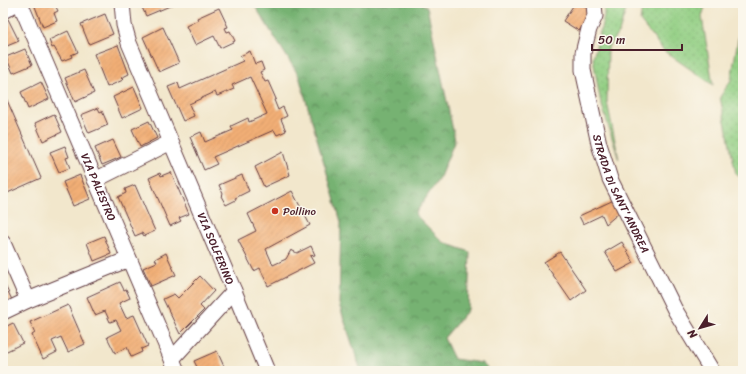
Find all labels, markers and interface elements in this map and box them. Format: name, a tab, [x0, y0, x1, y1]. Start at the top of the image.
scale bar	[592, 26, 682, 52]
text: 50 m	[598, 29, 625, 51]
street label: STRADA DI SANT'ANDREA	[588, 132, 655, 256]
street label: VIA PALESTRO	[76, 150, 121, 224]
place label: Pollino	[283, 202, 317, 221]
marker: Pollino	[270, 206, 280, 216]
street label: VIA SOLFERINO	[192, 209, 240, 288]
north arrow	[680, 308, 720, 348]
text: N	[682, 325, 703, 343]

